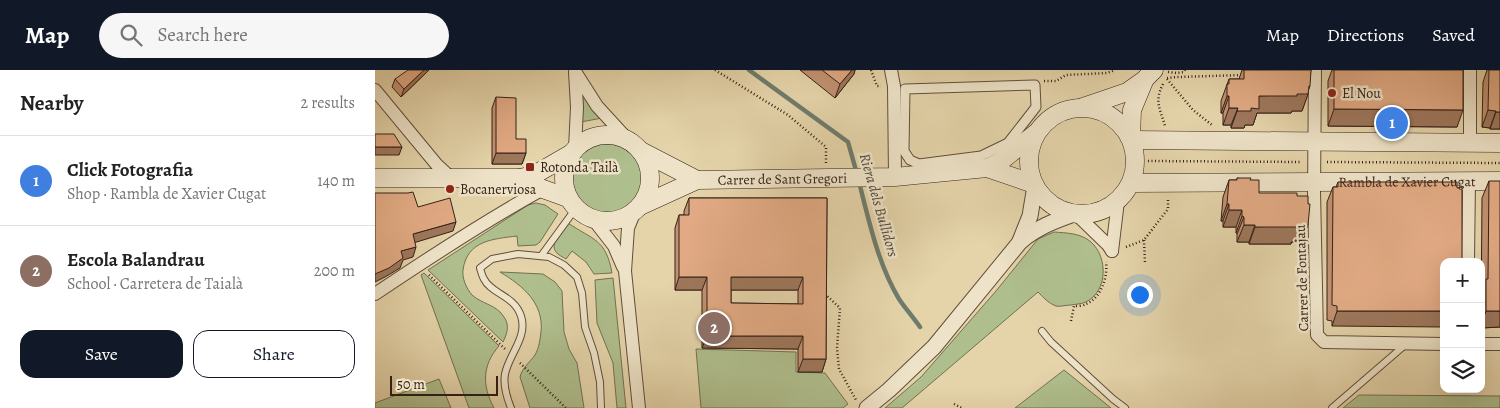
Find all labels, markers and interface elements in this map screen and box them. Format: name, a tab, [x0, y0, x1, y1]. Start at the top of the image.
search box	[99, 13, 449, 58]
text: Map	[25, 19, 69, 51]
icon: search	[117, 21, 145, 49]
text: Search here	[157, 22, 248, 48]
text: Map	[1266, 23, 1299, 47]
text: Directions	[1327, 23, 1404, 47]
text: Saved	[1432, 23, 1475, 47]
place label: El Nou	[1342, 84, 1381, 103]
marker: El Nou	[1326, 87, 1338, 99]
text: Nearby	[20, 89, 83, 117]
text: 2 results	[300, 92, 355, 114]
pin: 1	[1376, 104, 1408, 142]
water label: Riera dels Bullidors	[855, 151, 903, 259]
text: Click Fotografia	[67, 157, 193, 183]
place label: Rotonda Tailà	[540, 158, 619, 177]
marker: Rotonda Tailà	[524, 161, 536, 173]
street label: Carrer de Sant Gregori	[717, 168, 847, 189]
text: 1	[33, 170, 39, 192]
text: 140 m	[317, 170, 355, 192]
street label: Rambla de Xavier Cugat	[1338, 172, 1476, 191]
place label: Bocanerviosa	[460, 180, 537, 199]
text: Shop · Rambla de Xavier Cugat	[67, 183, 266, 205]
marker: Bocanerviosa	[444, 183, 456, 195]
street label: Carrer de Fontajau	[1291, 224, 1313, 332]
text: Escola Balandrau	[67, 247, 205, 273]
map controls	[1440, 258, 1485, 393]
button: +	[1440, 258, 1485, 303]
text: 2	[32, 260, 40, 282]
text: 200 m	[314, 260, 355, 282]
text: School · Carretera de Taialà	[67, 273, 243, 295]
your location	[1127, 282, 1153, 308]
button: −	[1440, 303, 1485, 348]
pin: 2	[698, 309, 730, 347]
button: Save	[20, 330, 183, 378]
button: Share	[193, 330, 355, 378]
button: layers	[1440, 348, 1485, 393]
scale bar	[390, 373, 497, 396]
text: 50 m	[397, 375, 425, 394]

